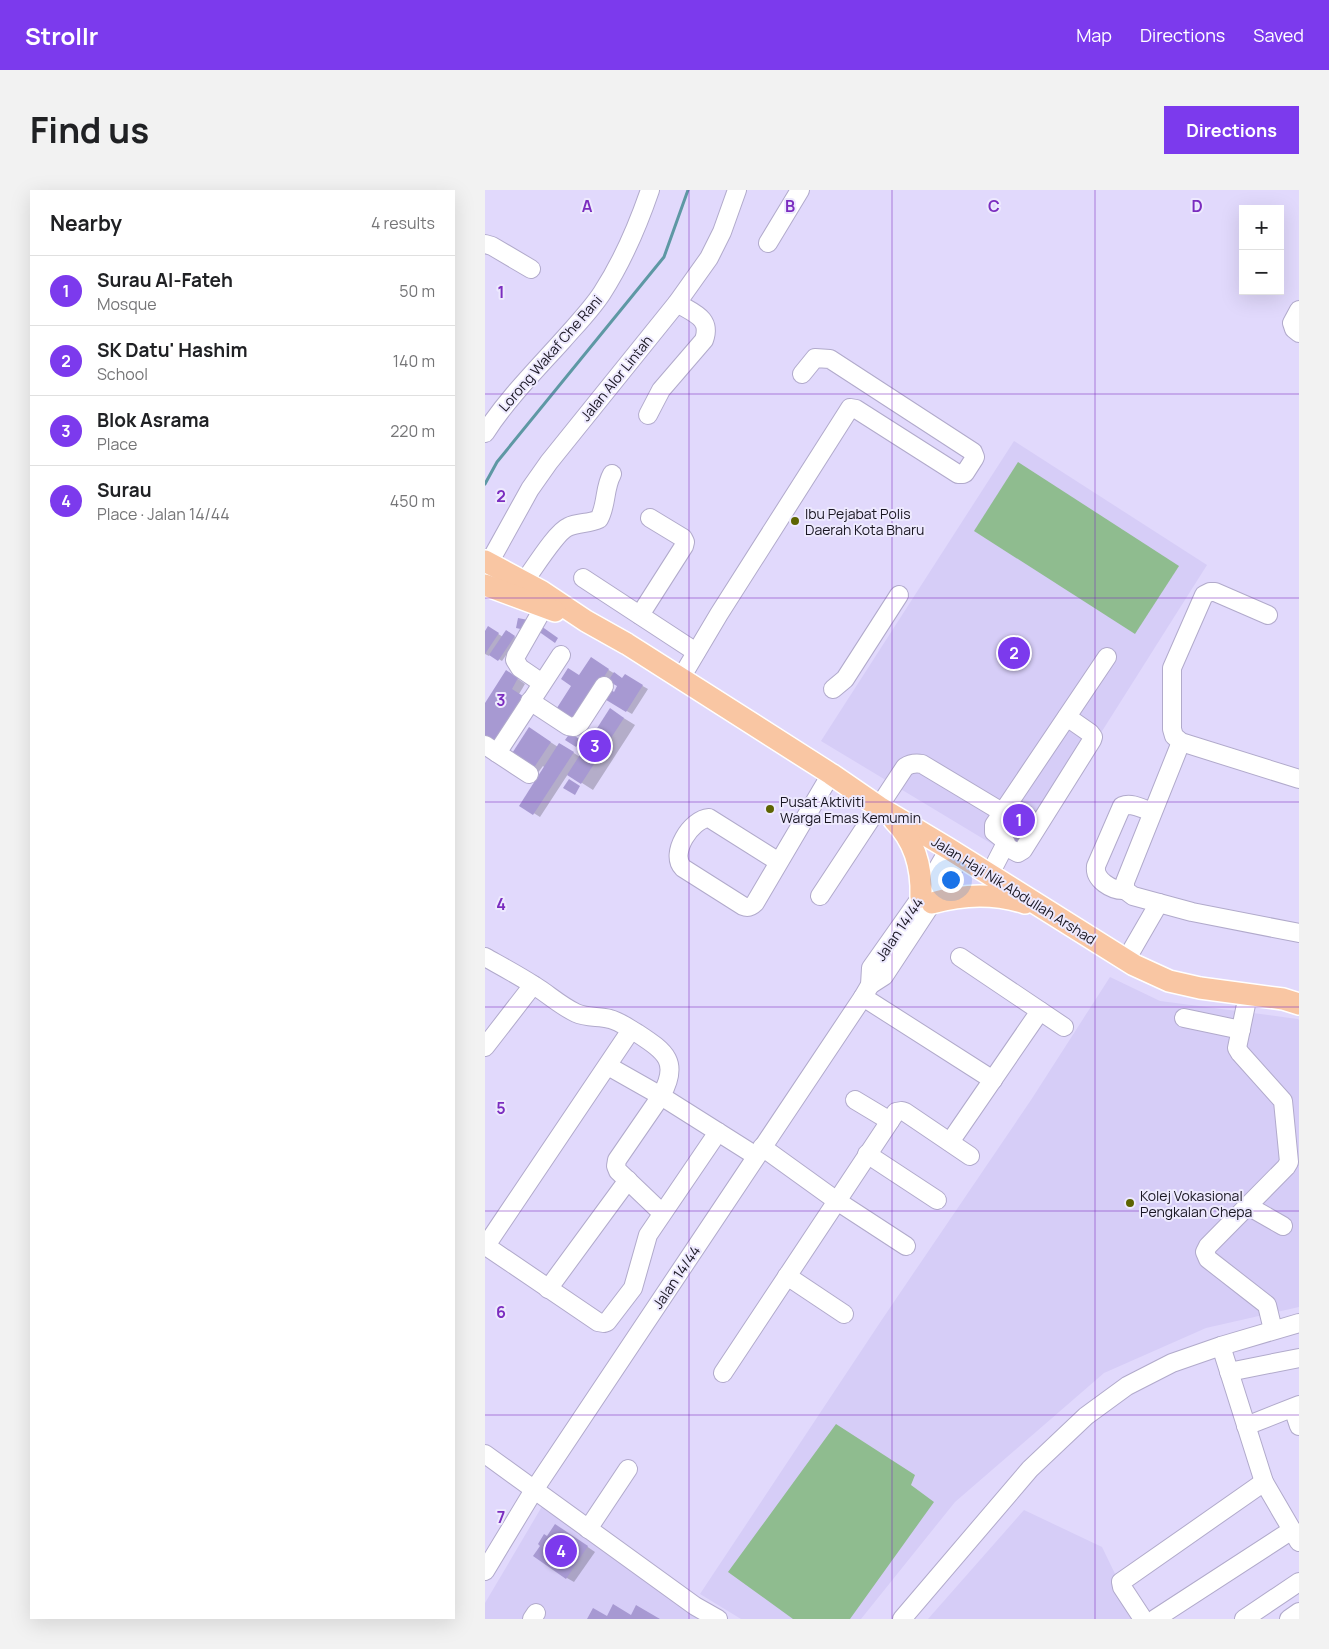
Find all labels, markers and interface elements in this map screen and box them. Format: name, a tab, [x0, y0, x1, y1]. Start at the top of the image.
text: Strollr	[25, 19, 98, 52]
text: Map	[1076, 23, 1112, 47]
text: Directions	[1140, 23, 1225, 47]
text: Saved	[1253, 23, 1304, 47]
text: Find us	[30, 106, 149, 154]
button: Directions	[1164, 106, 1299, 154]
text: A	[582, 195, 593, 217]
text: B	[785, 195, 795, 217]
text: C	[988, 195, 1000, 217]
text: D	[1191, 195, 1203, 217]
map controls	[1239, 205, 1284, 295]
button: +	[1239, 205, 1284, 250]
text: Nearby	[50, 209, 122, 237]
text: 4 results	[371, 212, 435, 234]
button: −	[1239, 250, 1284, 295]
text: Surau Al-Fateh	[97, 267, 233, 293]
text: 1	[62, 280, 70, 302]
text: 50 m	[399, 280, 435, 302]
text: 1	[497, 281, 505, 303]
street label: Lorong Wakaf Che Rani	[494, 291, 606, 415]
text: Mosque	[97, 293, 157, 315]
street label: Jalan Alor Lintah	[576, 331, 656, 425]
text: SK Datu' Hashim	[97, 337, 248, 363]
text: 2	[61, 350, 71, 372]
text: 140 m	[393, 350, 435, 372]
text: School	[97, 363, 148, 385]
text: Blok Asrama	[97, 407, 209, 433]
text: 3	[61, 420, 71, 442]
text: 220 m	[390, 420, 435, 442]
text: Place	[97, 433, 137, 455]
text: Surau	[97, 477, 152, 503]
text: 2	[496, 485, 506, 507]
text: 4	[61, 490, 71, 512]
text: 450 m	[390, 490, 435, 512]
text: Place · Jalan 14/44	[97, 503, 230, 525]
place label: Ibu Pejabat Polis Daerah Kota Bharu	[805, 504, 924, 539]
marker: Ibu Pejabat Polis Daerah Kota Bharu	[789, 515, 801, 527]
pin: 2	[998, 634, 1030, 672]
text: 3	[496, 689, 506, 711]
pin: 3	[579, 727, 611, 765]
place label: Pusat Aktiviti Warga Emas Kemumin	[780, 792, 921, 827]
pin: 1	[1003, 801, 1035, 839]
marker: Pusat Aktiviti Warga Emas Kemumin	[764, 803, 776, 815]
street label: Jalan Haji Nik Abdullah Arshad	[928, 831, 1100, 949]
your location	[938, 867, 964, 893]
text: 4	[496, 893, 506, 915]
street label: Jalan 14/44	[871, 894, 927, 964]
text: 5	[496, 1097, 506, 1119]
place label: Kolej Vokasional Pengkalan Chepa	[1140, 1186, 1252, 1221]
marker: Kolej Vokasional Pengkalan Chepa	[1124, 1197, 1136, 1209]
street label: Jalan 14/44	[648, 1242, 704, 1312]
text: 6	[496, 1301, 506, 1323]
text: 7	[497, 1506, 505, 1528]
pin: 4	[545, 1532, 577, 1570]

